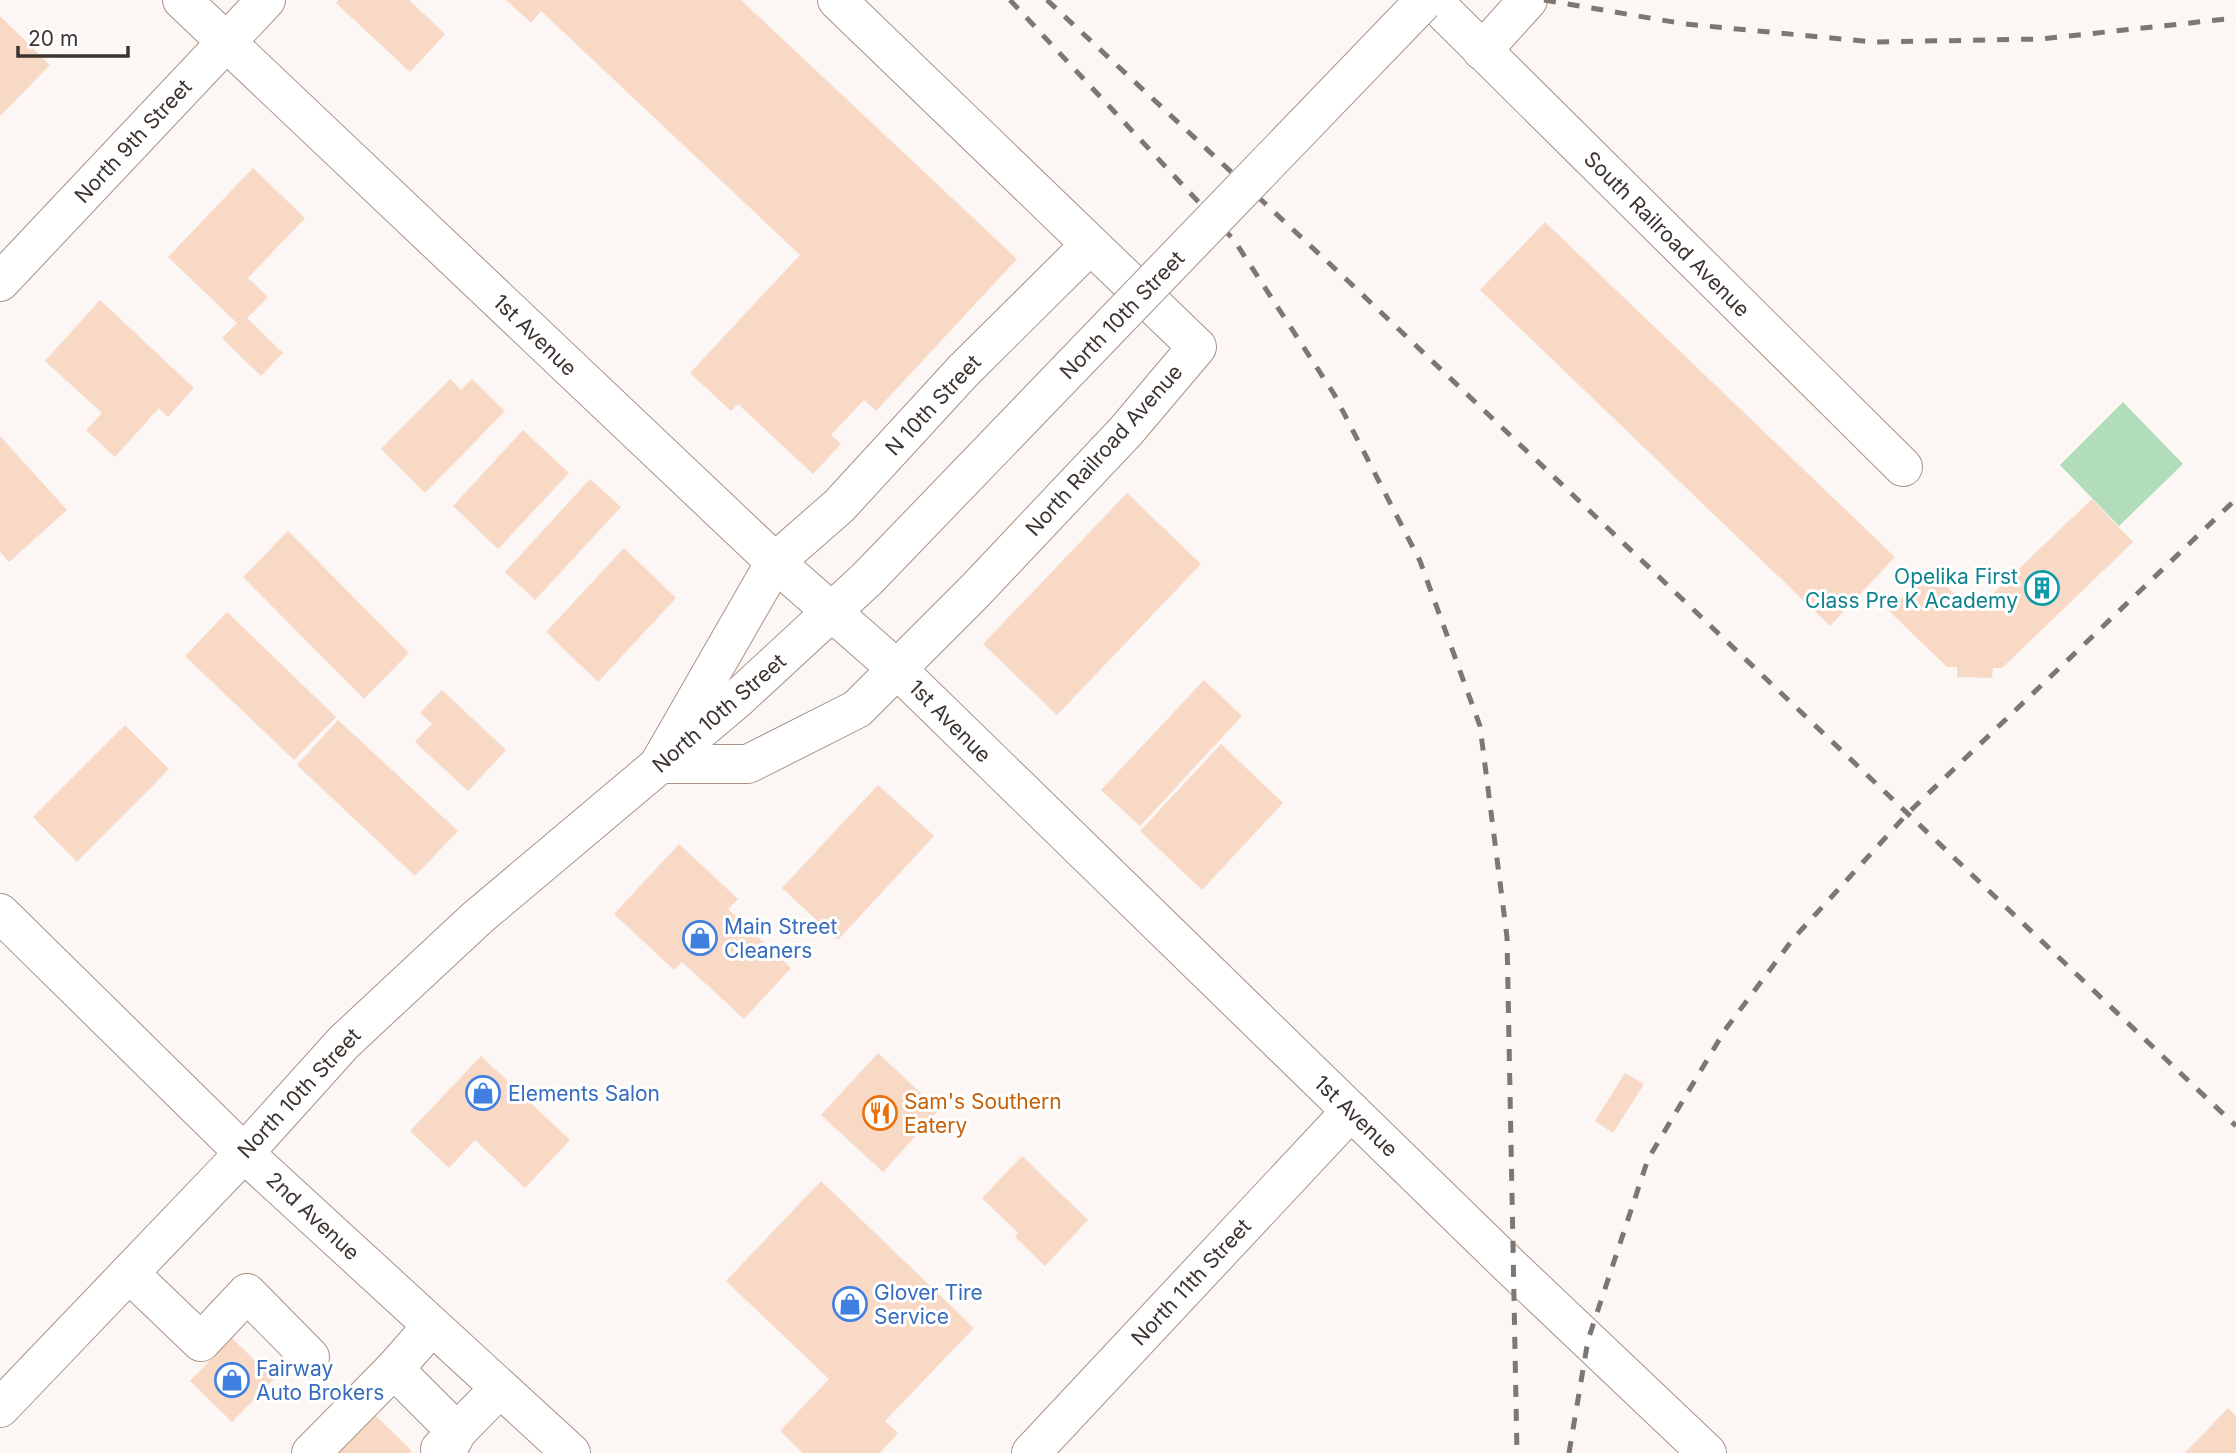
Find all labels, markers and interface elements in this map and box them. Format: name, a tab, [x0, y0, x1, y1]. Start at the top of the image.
scale bar	[18, 14, 128, 58]
text: 20 m	[28, 26, 78, 51]
street label: North 9th Street	[69, 74, 197, 208]
street label: South Railroad Avenue	[1579, 146, 1755, 322]
street label: North 10th Street	[1055, 246, 1190, 384]
street label: 1st Avenue	[488, 289, 582, 381]
street label: N 10th Street	[880, 349, 986, 460]
street label: North Railroad Avenue	[1020, 359, 1188, 541]
place label: Opelika First Class Pre K Academy	[1805, 564, 2018, 613]
building icon: Opelika First Class Pre K Academy	[2023, 569, 2061, 607]
street label: North 10th Street	[647, 648, 791, 778]
street label: 1st Avenue	[904, 675, 996, 767]
place label: Main Street Cleaners	[724, 914, 838, 963]
shop icon: Main Street Cleaners	[681, 919, 719, 957]
street label: North 10th Street	[232, 1023, 366, 1163]
street label: 1st Avenue	[1309, 1070, 1403, 1162]
shop icon: Elements Salon	[464, 1074, 502, 1112]
place label: Elements Salon	[508, 1081, 660, 1106]
place label: Sam's Southern Eatery	[904, 1089, 1062, 1138]
restaurant icon: Sam's Southern Eatery	[861, 1094, 899, 1132]
street label: 2nd Avenue	[261, 1167, 365, 1265]
street label: North 11th Street	[1126, 1214, 1256, 1350]
place label: Glover Tire Service	[874, 1280, 983, 1329]
shop icon: Glover Tire Service	[831, 1285, 869, 1323]
place label: Fairway Auto Brokers	[256, 1356, 384, 1405]
shop icon: Fairway Auto Brokers	[213, 1361, 251, 1399]

